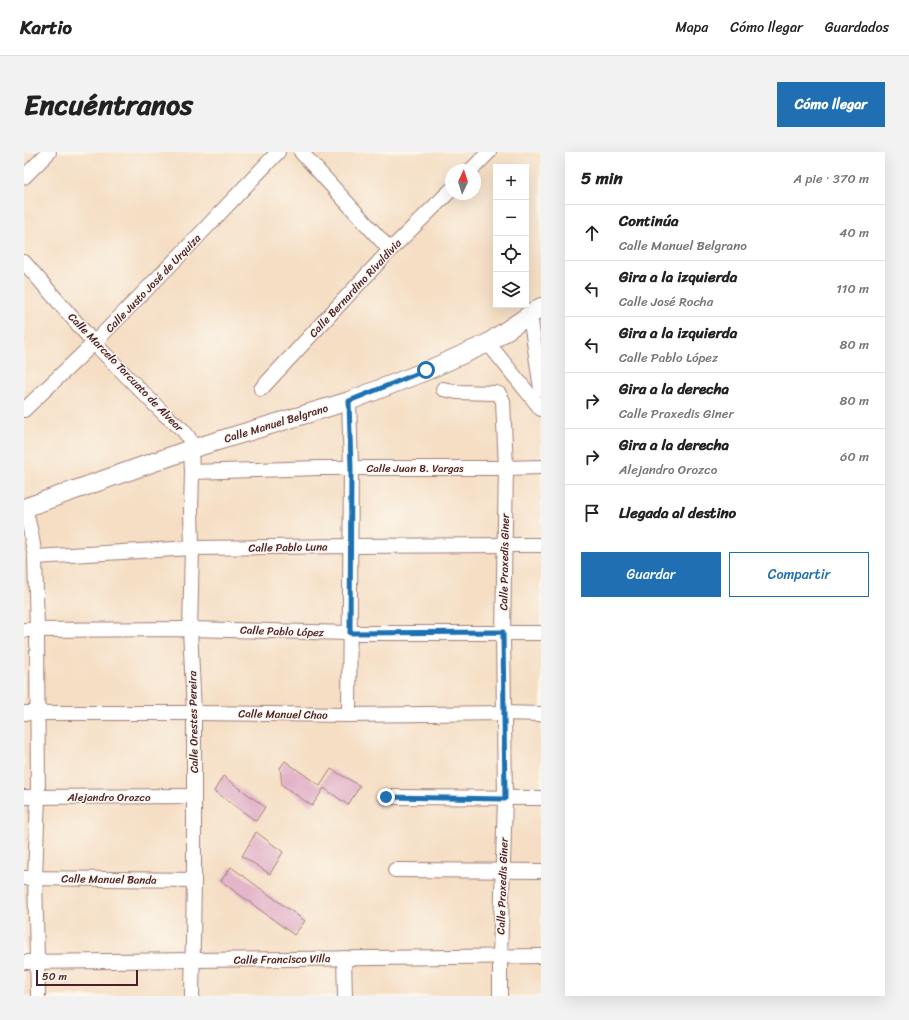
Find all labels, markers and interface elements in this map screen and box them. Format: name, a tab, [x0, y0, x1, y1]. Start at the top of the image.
text: Kartio	[20, 11, 72, 44]
text: Mapa	[675, 15, 708, 40]
text: Cómo llegar	[730, 15, 803, 40]
text: Guardados	[825, 15, 889, 40]
text: Encuéntranos	[24, 80, 193, 129]
button: Cómo llegar	[777, 82, 885, 127]
text: 5 min	[581, 163, 623, 193]
north arrow	[445, 164, 481, 200]
map controls	[493, 164, 529, 308]
button: +	[493, 164, 529, 200]
text: A pie · 370 m	[794, 167, 869, 190]
button: −	[493, 200, 529, 236]
text: Continúa	[619, 208, 678, 234]
text: 40 m	[839, 221, 869, 244]
icon: ahead	[581, 222, 603, 244]
street label: Calle Justo José de Urquiza	[101, 229, 206, 337]
street label: Calle Bernardino Rivaldivia	[304, 234, 407, 342]
text: Calle Manuel Belgrano	[619, 234, 747, 257]
button: locate	[493, 236, 529, 272]
text: Gira a la izquierda	[619, 264, 737, 290]
button: layers	[493, 272, 529, 308]
text: 110 m	[836, 277, 869, 300]
icon: left	[581, 278, 603, 300]
text: Calle José Rocha	[619, 290, 713, 313]
street label: Calle Marcelo Torcuato de Alvear	[63, 308, 188, 437]
text: Gira a la izquierda	[619, 320, 737, 346]
text: 80 m	[840, 333, 869, 356]
icon: left	[581, 334, 603, 356]
text: Calle Pablo López	[619, 346, 718, 369]
route start	[417, 361, 435, 379]
text: Gira a la derecha	[619, 376, 729, 402]
text: 80 m	[840, 389, 869, 412]
icon: right	[581, 390, 603, 412]
street label: Calle Manuel Belgrano	[222, 398, 331, 448]
text: Calle Praxedis Giner	[619, 402, 734, 425]
text: Gira a la derecha	[619, 432, 729, 458]
text: 60 m	[840, 445, 869, 468]
icon: right	[581, 446, 603, 468]
text: Alejandro Orozco	[619, 458, 717, 481]
street label: Calle Juan B. Vargas	[366, 459, 464, 478]
text: Llegada al destino	[619, 500, 736, 526]
icon: arrive	[581, 502, 603, 524]
street label: Calle Praxedis Giner	[494, 512, 515, 611]
street label: Calle Pablo Luna	[248, 537, 328, 558]
button: Guardar	[581, 552, 721, 597]
button: Compartir	[729, 552, 869, 597]
street label: Calle Pablo López	[240, 621, 325, 642]
street label: Calle Orestes Pereira	[183, 670, 204, 773]
street label: Calle Manuel Chao	[238, 704, 328, 725]
street label: Alejandro Orozco	[66, 788, 151, 807]
route end	[377, 788, 395, 806]
street label: Calle Praxedis Giner	[491, 836, 514, 935]
street label: Calle Manuel Banda	[61, 869, 157, 890]
street label: Calle Francisco Villa	[233, 949, 331, 970]
text: 50 m	[42, 967, 67, 986]
scale bar	[36, 968, 138, 987]

